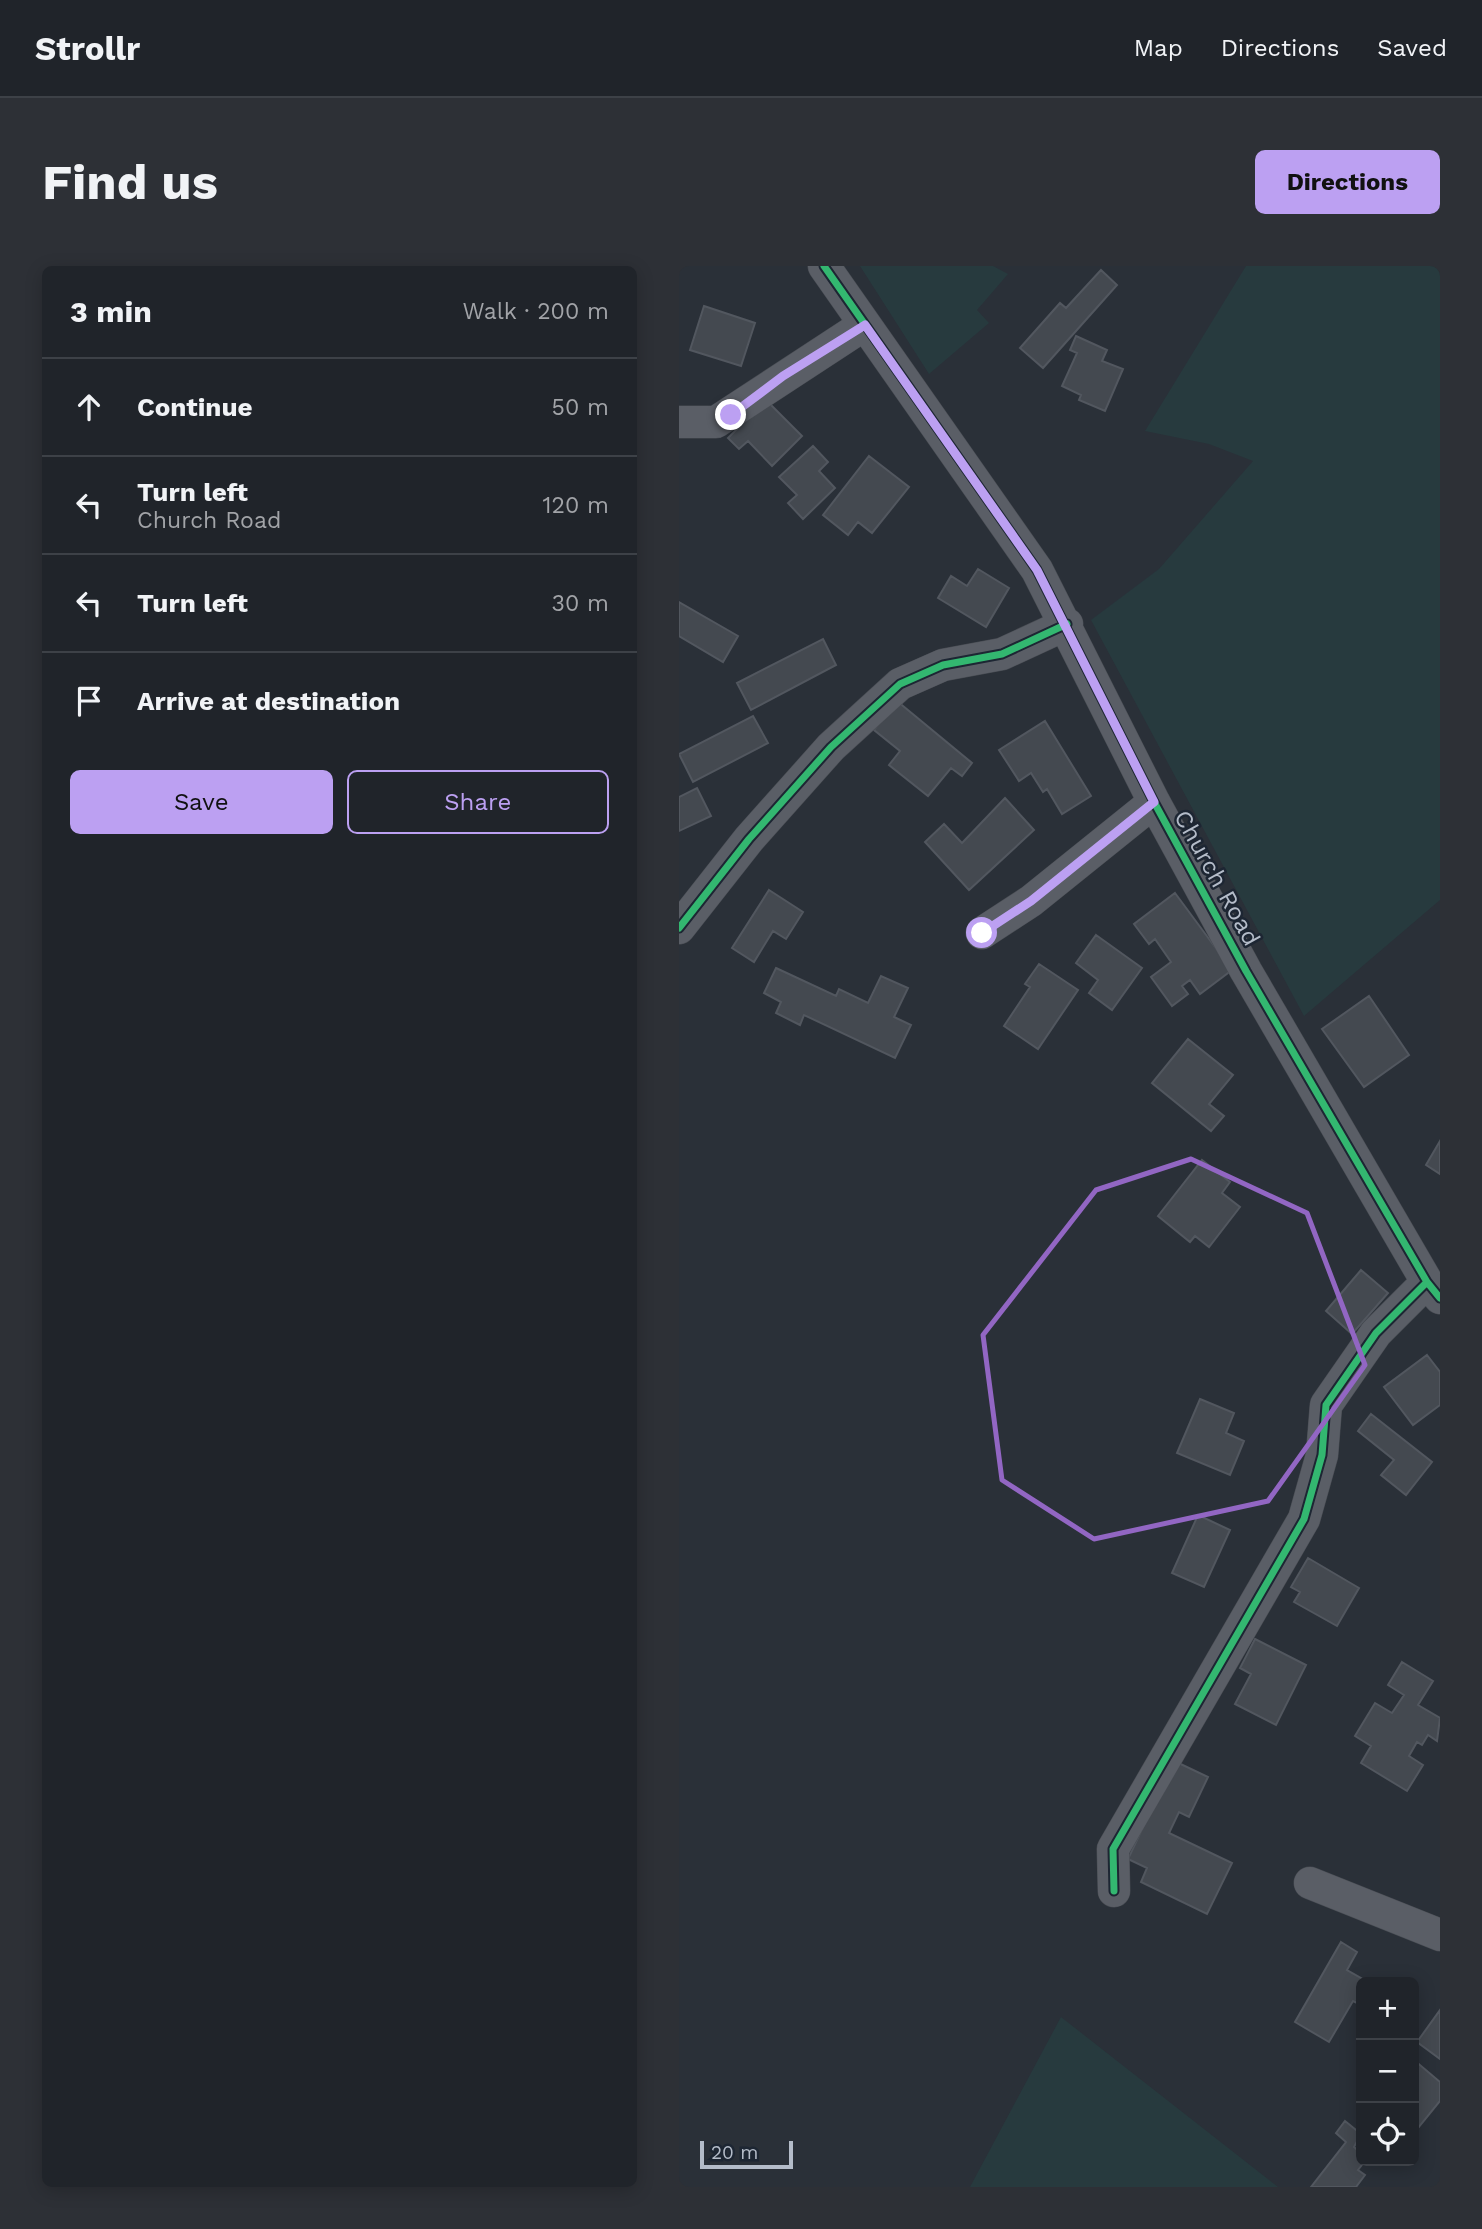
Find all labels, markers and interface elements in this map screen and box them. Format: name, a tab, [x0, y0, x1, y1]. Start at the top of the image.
text: Strollr	[35, 29, 140, 68]
text: Map	[1134, 34, 1183, 62]
text: Directions	[1221, 34, 1339, 62]
text: Saved	[1377, 34, 1447, 62]
button: Directions	[1255, 150, 1440, 214]
text: Find us	[42, 153, 218, 211]
text: 3 min	[70, 294, 152, 329]
text: Walk · 200 m	[463, 298, 609, 325]
icon: ahead	[70, 388, 108, 426]
text: Continue	[137, 392, 253, 422]
text: 50 m	[552, 394, 609, 421]
route end	[715, 399, 746, 430]
text: Turn left	[137, 477, 248, 507]
icon: left	[70, 486, 108, 524]
text: 120 m	[543, 492, 609, 519]
text: Church Road	[137, 507, 281, 534]
icon: left	[70, 584, 108, 622]
text: Turn left	[137, 588, 248, 618]
text: 30 m	[552, 590, 609, 617]
icon: arrive	[70, 682, 108, 720]
text: Arrive at destination	[137, 686, 400, 716]
button: Save	[70, 770, 333, 834]
button: Share	[347, 770, 609, 834]
street label: Church Road	[1168, 805, 1266, 951]
route start	[966, 917, 997, 948]
map controls	[1356, 1977, 1419, 2166]
button: +	[1356, 1977, 1419, 2040]
button: −	[1356, 2040, 1419, 2103]
button: locate	[1356, 2103, 1419, 2166]
scale bar	[700, 2138, 793, 2170]
text: 20 m	[711, 2141, 758, 2164]

